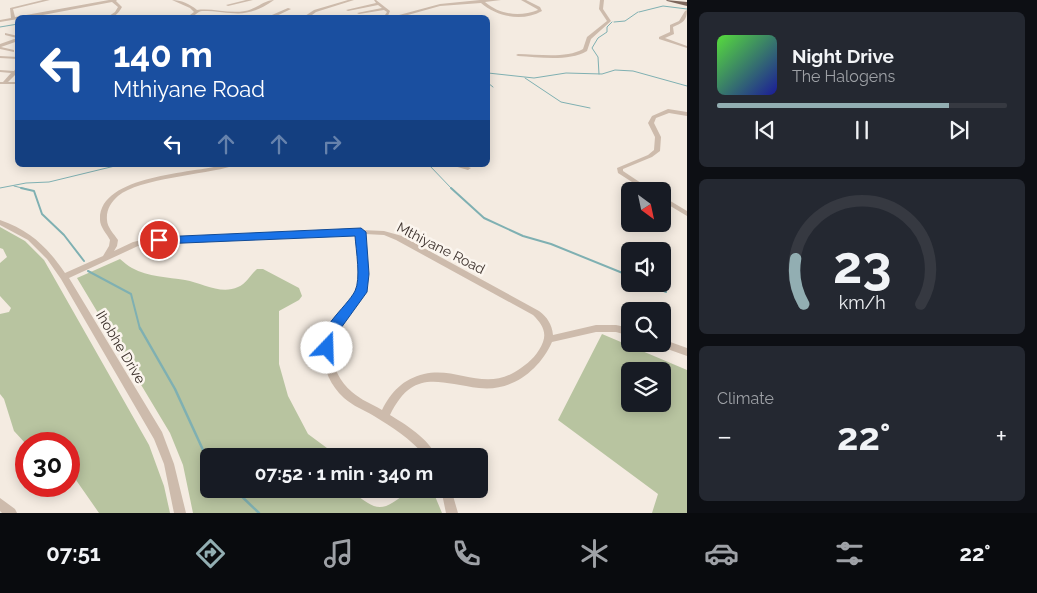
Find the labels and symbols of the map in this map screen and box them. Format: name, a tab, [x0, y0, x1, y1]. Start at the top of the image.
north arrow	[621, 182, 671, 232]
pin	[138, 219, 180, 261]
street label: Mthiyane Road	[394, 219, 488, 277]
street label: Ihobhe Drive	[93, 308, 149, 386]
position arrow	[300, 321, 352, 373]
speed limit sign: 30	[15, 432, 80, 497]

